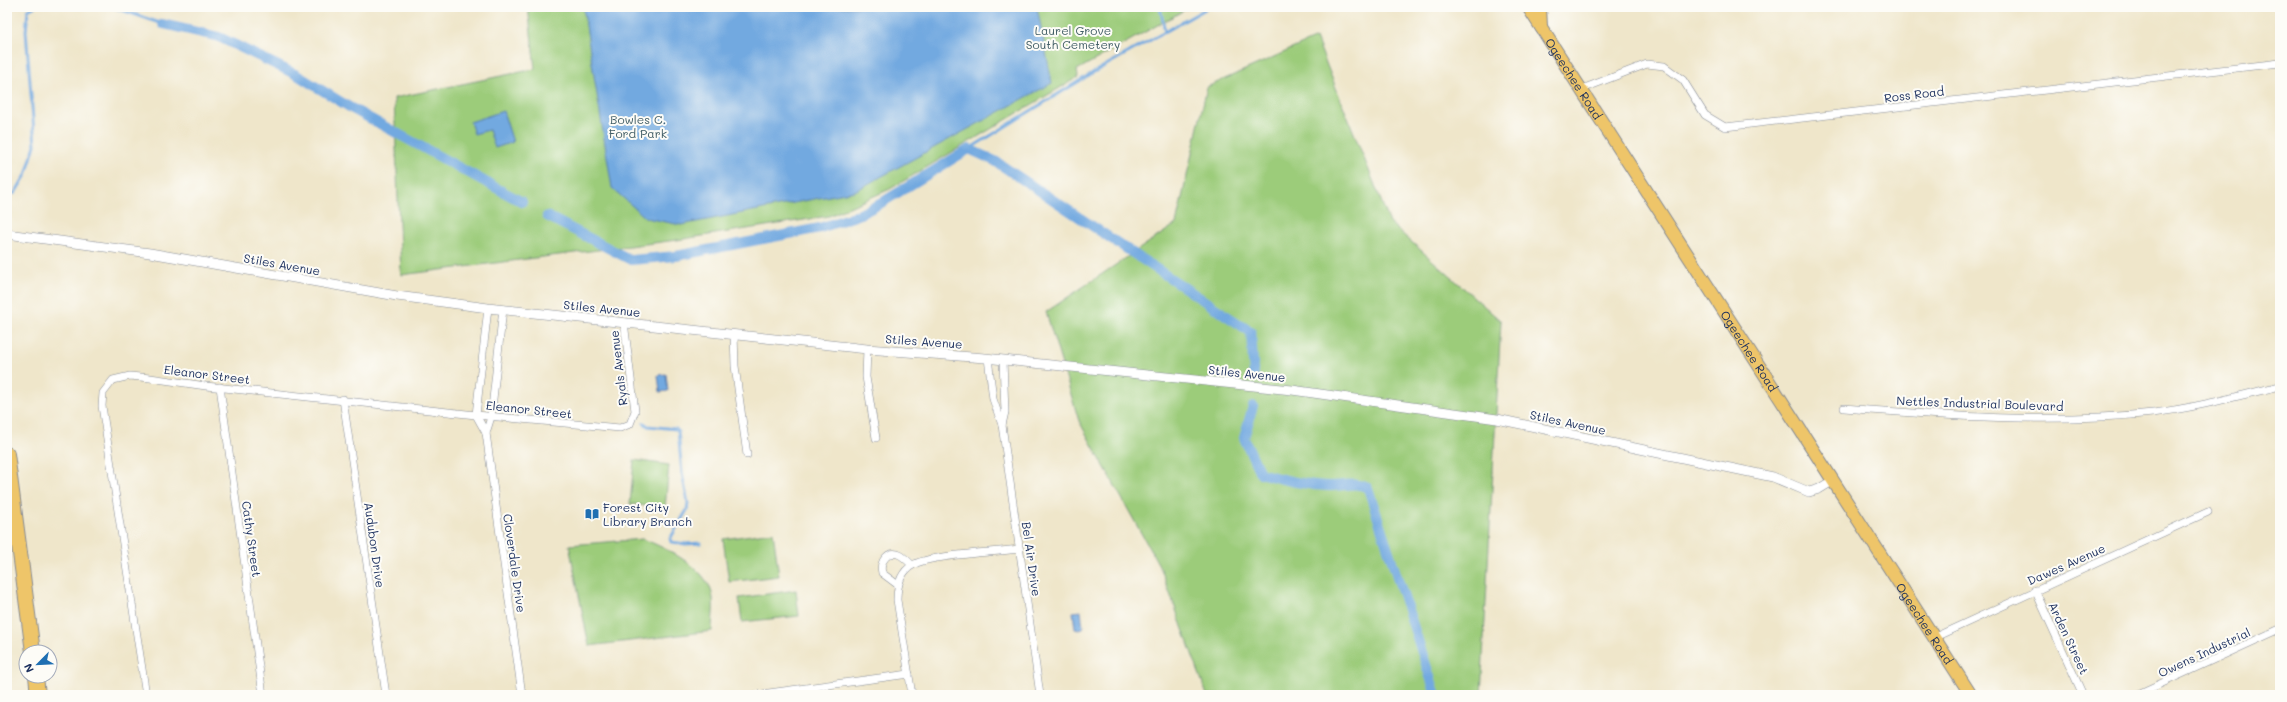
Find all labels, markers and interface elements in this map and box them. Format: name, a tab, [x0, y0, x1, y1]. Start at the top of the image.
park label: Laurel Grove South Cemetery	[1026, 22, 1120, 52]
street label: Ogeechee Road	[1542, 35, 1606, 123]
street label: Ross Road	[1883, 82, 1945, 106]
park label: Bowles C. Ford Park	[609, 111, 667, 141]
street label: Stiles Avenue	[243, 249, 321, 279]
street label: Stiles Avenue	[563, 296, 641, 320]
street label: Ogeechee Road	[1717, 307, 1782, 395]
street label: Ryals Avenue	[605, 329, 631, 407]
street label: Stiles Avenue	[885, 330, 963, 352]
street label: Eleanor Street	[163, 361, 251, 387]
street label: Stiles Avenue	[1208, 361, 1286, 385]
street label: Nettles Industrial Boulevard	[1896, 392, 2064, 414]
street label: Eleanor Street	[485, 397, 573, 421]
street label: Stiles Avenue	[1529, 406, 1607, 438]
place label: Forest City Library Branch	[603, 499, 692, 529]
street label: Cathy Street	[239, 500, 265, 578]
street label: Audubon Drive	[361, 501, 389, 589]
library icon: Forest City Library Branch	[584, 506, 600, 522]
street label: Cloverdale Drive	[500, 513, 530, 613]
street label: Bel Air Drive	[1019, 521, 1045, 597]
street label: Dawes Avenue	[2025, 540, 2107, 588]
street label: Ogeechee Road	[1893, 580, 1957, 667]
street label: Arden Street	[2045, 599, 2093, 677]
street label: Owens Industrial	[2155, 624, 2253, 680]
north arrow	[18, 644, 58, 684]
text: N	[20, 661, 37, 675]

